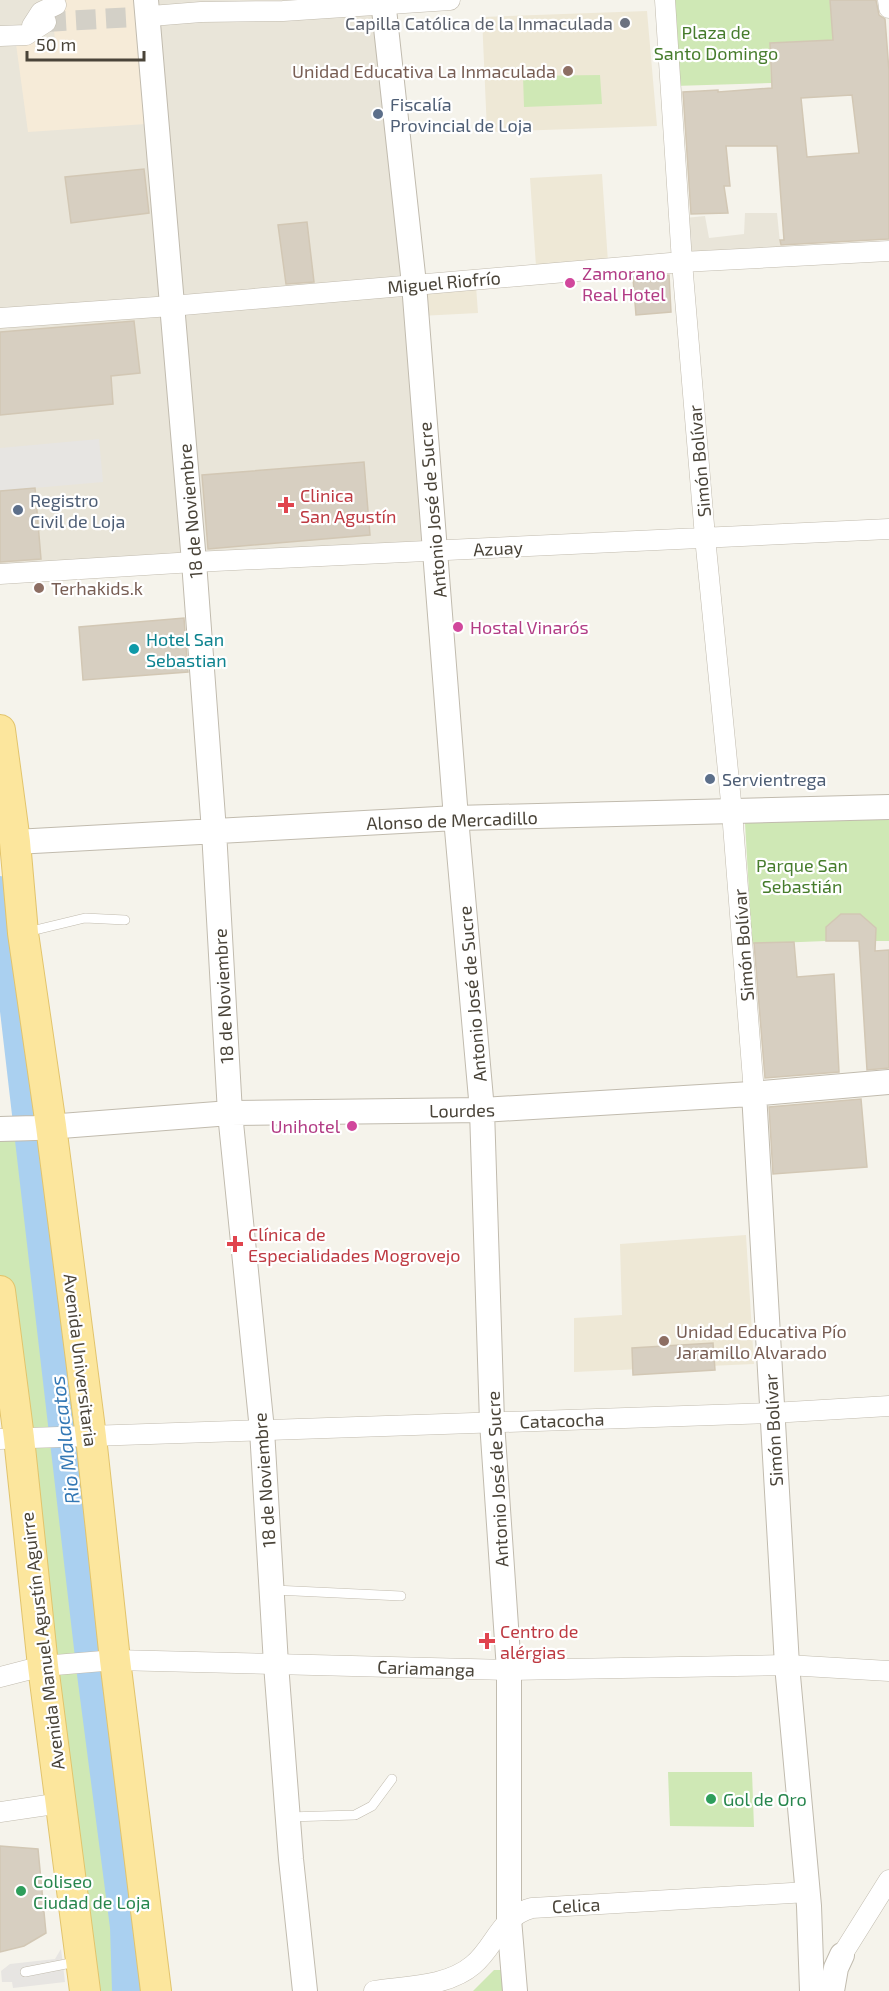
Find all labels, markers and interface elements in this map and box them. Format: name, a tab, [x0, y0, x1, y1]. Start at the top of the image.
place label: Capilla Católica de la Inmaculada	[345, 12, 613, 34]
marker: Capilla Católica de la Inmaculada	[618, 16, 632, 30]
park label: Plaza de Santo Domingo	[654, 21, 778, 64]
scale bar	[27, 24, 144, 62]
text: 50 m	[36, 33, 76, 55]
place label: Unidad Educativa La Inmaculada	[292, 60, 556, 82]
marker: Unidad Educativa La Inmaculada	[561, 64, 575, 78]
place label: Fiscalía Provincial de Loja	[390, 93, 532, 136]
marker: Fiscalía Provincial de Loja	[371, 107, 385, 121]
place label: Zamorano Real Hotel	[582, 262, 666, 305]
street label: Miguel Riofrío	[386, 266, 502, 298]
marker: Zamorano Real Hotel	[563, 276, 577, 290]
street label: Simón Bolívar	[683, 404, 715, 518]
street label: Antonio José de Sucre	[413, 421, 451, 599]
street label: 18 de Noviembre	[173, 443, 207, 579]
place label: Clinica San Agustín	[300, 484, 396, 527]
place label: Registro Civil de Loja	[30, 489, 125, 532]
marker: Clinica San Agustín	[277, 496, 295, 514]
marker: Registro Civil de Loja	[11, 503, 25, 517]
street label: Azuay	[472, 536, 524, 560]
place label: Terhakids.k	[51, 577, 143, 599]
marker: Terhakids.k	[32, 581, 46, 595]
place label: Hostal Vinarós	[470, 616, 589, 638]
marker: Hostal Vinarós	[451, 620, 465, 634]
place label: Hotel San Sebastian	[146, 628, 227, 671]
marker: Hotel San Sebastian	[127, 642, 141, 656]
place label: Servientrega	[722, 768, 826, 790]
marker: Servientrega	[703, 772, 717, 786]
street label: Alonso de Mercadillo	[366, 806, 538, 834]
park label: Parque San Sebastián	[756, 854, 848, 897]
street label: Simón Bolívar	[728, 888, 758, 1002]
street label: Antonio José de Sucre	[453, 905, 491, 1083]
street label: 18 de Noviembre	[208, 928, 238, 1064]
street label: Lourdes	[429, 1098, 495, 1122]
place label: Unihotel	[271, 1115, 341, 1137]
marker: Unihotel	[345, 1119, 359, 1133]
place label: Clínica de Especialidades Mogrovejo	[248, 1223, 461, 1266]
marker: Clínica de Especialidades Mogrovejo	[226, 1235, 244, 1253]
street label: Avenida Universitaria	[59, 1272, 103, 1448]
place label: Unidad Educativa Pío Jaramillo Alvarado	[676, 1320, 847, 1363]
marker: Unidad Educativa Pío Jaramillo Alvarado	[657, 1334, 671, 1348]
street label: Simón Bolívar	[759, 1373, 787, 1487]
water label: Rio Malacatos	[44, 1374, 84, 1506]
street label: Antonio José de Sucre	[481, 1390, 513, 1568]
street label: Catacocha	[519, 1408, 605, 1432]
street label: 18 de Noviembre	[248, 1412, 280, 1548]
street label: Avenida Manuel Agustín Aguirre	[15, 1511, 69, 1771]
place label: Centro de alérgias	[500, 1620, 578, 1663]
marker: Centro de alérgias	[478, 1632, 496, 1650]
street label: Cariamanga	[377, 1655, 475, 1681]
place label: Gol de Oro	[723, 1788, 807, 1810]
marker: Gol de Oro	[704, 1792, 718, 1806]
place label: Coliseo Ciudad de Loja	[33, 1870, 150, 1913]
marker: Coliseo Ciudad de Loja	[14, 1884, 28, 1898]
street label: Celica	[551, 1893, 601, 1917]

